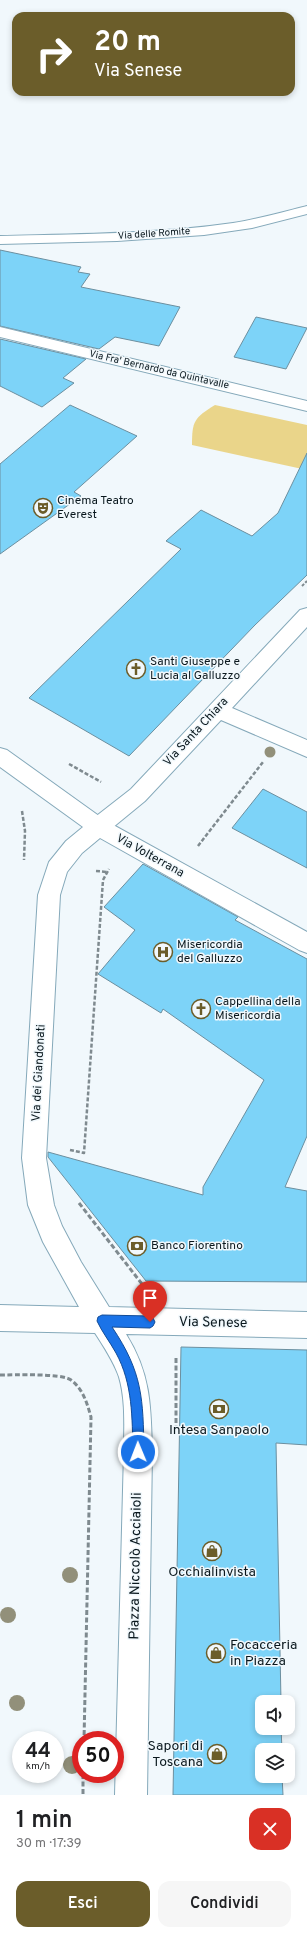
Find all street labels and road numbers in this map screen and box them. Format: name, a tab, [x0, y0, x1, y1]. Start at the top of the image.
street label: Via delle Romite	[117, 225, 191, 243]
street label: Via Fra' Bernardo da Quintavalle	[88, 348, 230, 392]
street label: Via Santa Chiara	[160, 694, 232, 770]
street label: Via Volterrana	[113, 831, 187, 881]
street label: Via dei Giandonati	[28, 1024, 50, 1122]
street label: Via Senese	[179, 1314, 247, 1332]
street label: Piazza Niccolò Acciaioli	[126, 1492, 146, 1640]

